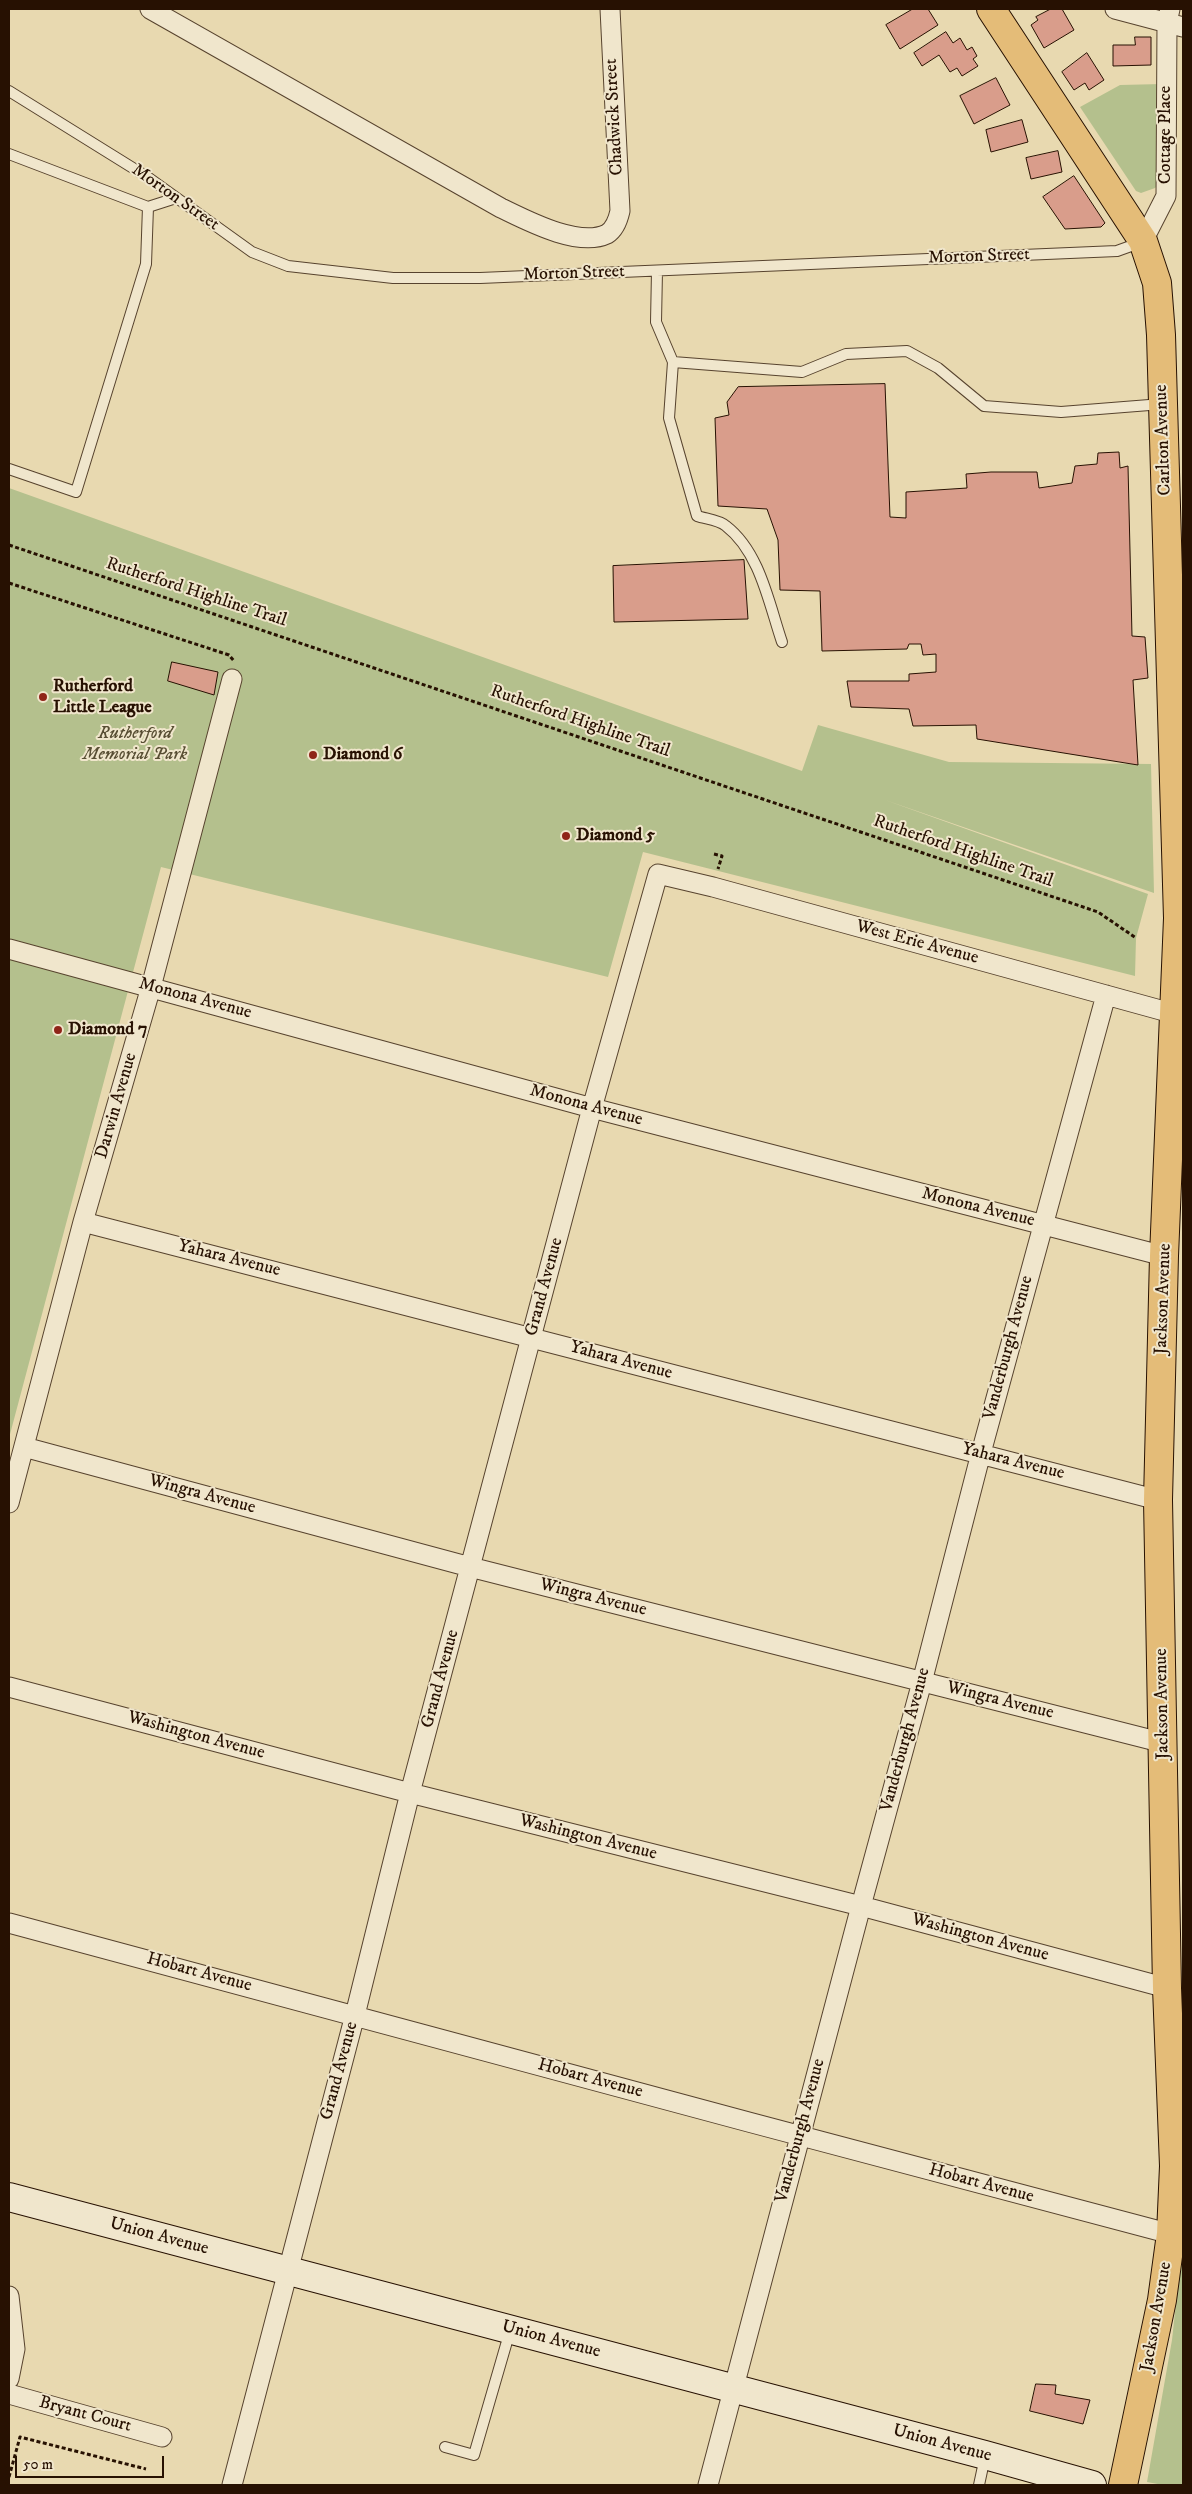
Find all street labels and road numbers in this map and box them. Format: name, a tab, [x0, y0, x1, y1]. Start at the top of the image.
street label: Chadwick Street	[601, 58, 629, 176]
street label: Cottage Place	[1155, 86, 1177, 184]
street label: Morton Street	[127, 160, 223, 236]
street label: Morton Street	[928, 244, 1030, 270]
street label: Morton Street	[523, 261, 625, 287]
street label: Carlton Avenue	[1151, 384, 1177, 496]
street label: Rutherford Highline Trail	[103, 554, 289, 632]
street label: Rutherford Highline Trail	[487, 681, 673, 763]
street label: Rutherford Highline Trail	[870, 811, 1056, 893]
street label: West Erie Avenue	[853, 916, 981, 970]
street label: Monona Avenue	[136, 974, 254, 1024]
street label: Darwin Avenue	[92, 1051, 142, 1161]
street label: Monona Avenue	[527, 1081, 645, 1131]
street label: Monona Avenue	[919, 1184, 1037, 1232]
street label: Grand Avenue	[521, 1235, 569, 1339]
street label: Yahara Avenue	[175, 1236, 283, 1282]
street label: Jackson Avenue	[1151, 1243, 1177, 1355]
street label: Vanderburgh Avenue	[979, 1274, 1039, 1422]
street label: Yahara Avenue	[567, 1337, 675, 1385]
street label: Yahara Avenue	[959, 1439, 1067, 1485]
street label: Wingra Avenue	[146, 1470, 258, 1520]
street label: Wingra Avenue	[537, 1574, 649, 1622]
street label: Grand Avenue	[417, 1627, 465, 1731]
street label: Jackson Avenue	[1151, 1648, 1175, 1760]
street label: Vanderburgh Avenue	[876, 1666, 936, 1814]
street label: Wingra Avenue	[944, 1677, 1056, 1725]
street label: Washington Avenue	[125, 1707, 267, 1765]
street label: Washington Avenue	[517, 1810, 659, 1866]
street label: Washington Avenue	[909, 1909, 1051, 1967]
street label: Hobart Avenue	[144, 1949, 254, 1997]
street label: Grand Avenue	[316, 2019, 364, 2123]
street label: Hobart Avenue	[535, 2055, 645, 2103]
street label: Vanderburgh Avenue	[771, 2057, 831, 2205]
street label: Hobart Avenue	[926, 2160, 1036, 2208]
street label: Union Avenue	[107, 2213, 211, 2261]
street label: Jackson Avenue	[1137, 2260, 1177, 2374]
street label: Union Avenue	[499, 2316, 603, 2364]
street label: Bryant Court	[36, 2392, 134, 2438]
street label: Union Avenue	[890, 2420, 994, 2468]

